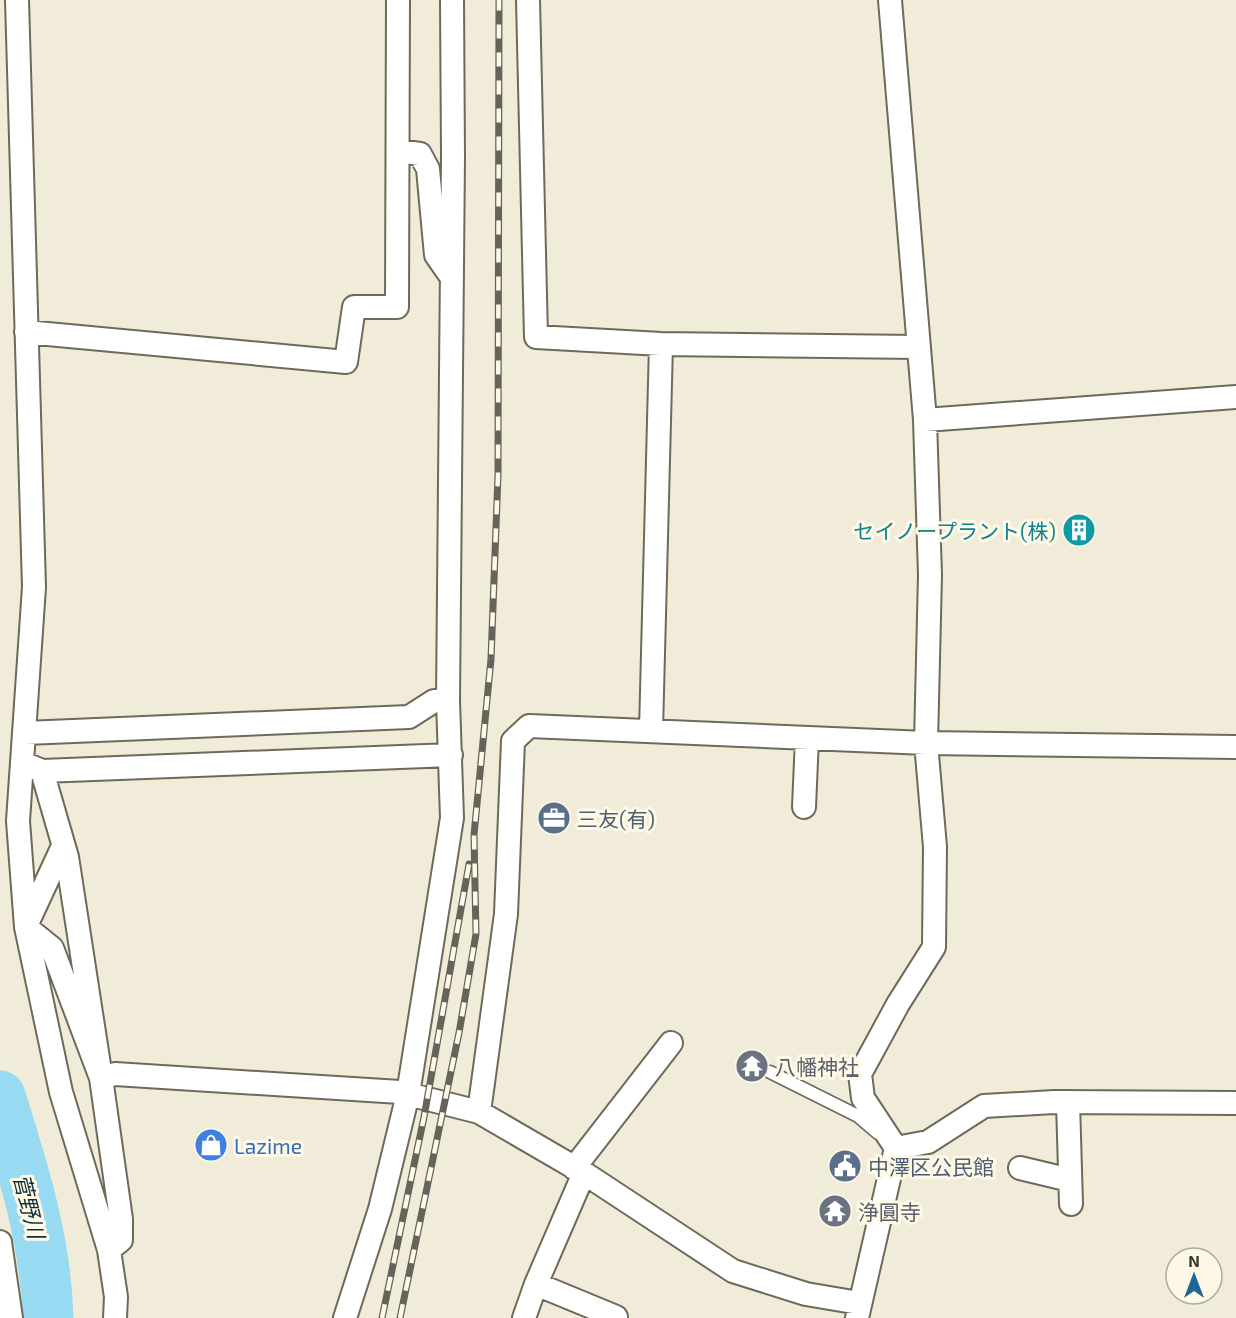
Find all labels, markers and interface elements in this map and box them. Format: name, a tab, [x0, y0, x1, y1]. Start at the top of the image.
building icon: セイノープラント(株)	[1061, 512, 1097, 548]
place label: セイノープラント(株)	[853, 518, 1056, 543]
office icon: 三友(有)	[536, 800, 572, 836]
place label: 三友(有)	[577, 806, 655, 831]
temple icon: 八幡神社	[734, 1048, 770, 1084]
place label: 八幡神社	[775, 1054, 859, 1079]
shop icon: Lazime	[193, 1127, 229, 1163]
place label: Lazime	[234, 1133, 302, 1158]
public building icon: 中澤区公民館	[827, 1148, 863, 1184]
place label: 中澤区公民館	[868, 1154, 994, 1179]
water label: 菅野川	[9, 1171, 51, 1243]
temple icon: 浄圓寺	[817, 1193, 853, 1229]
place label: 浄圓寺	[858, 1199, 921, 1224]
north arrow	[1164, 1246, 1224, 1306]
text: N	[1188, 1251, 1200, 1270]

